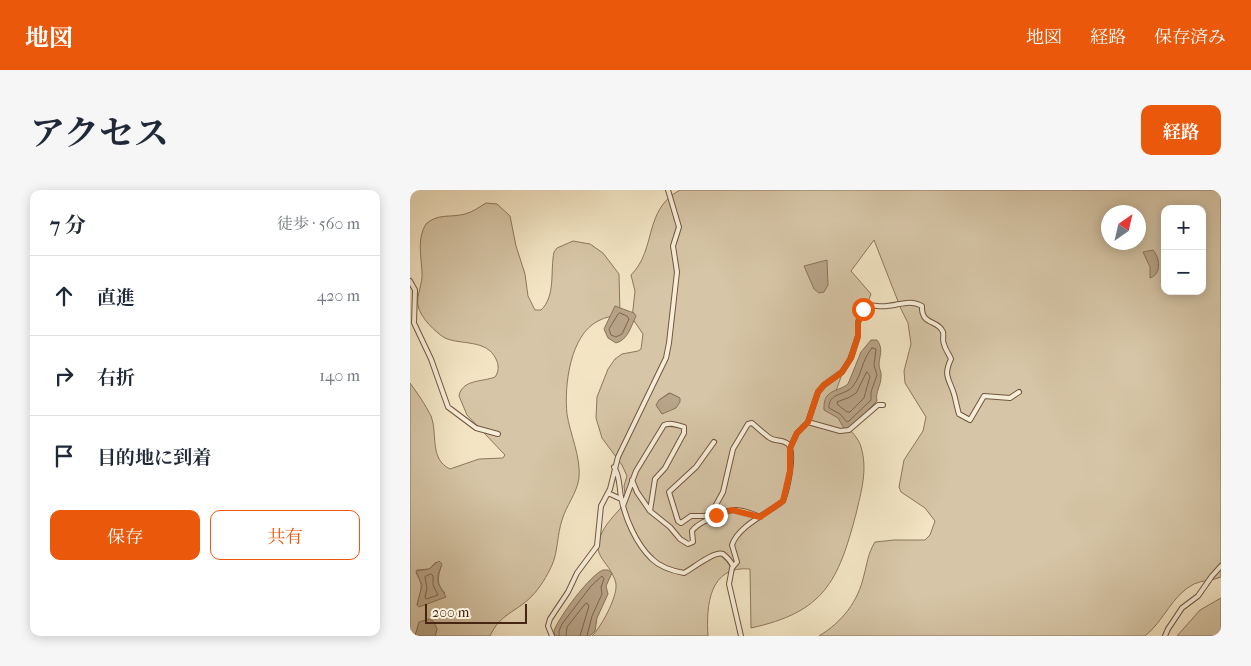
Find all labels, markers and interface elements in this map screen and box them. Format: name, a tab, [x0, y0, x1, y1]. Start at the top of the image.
text: 地図	[25, 24, 73, 52]
text: 地図	[1026, 27, 1062, 48]
text: 経路	[1090, 27, 1126, 48]
text: 保存済み	[1154, 27, 1226, 48]
button: 経路	[1141, 105, 1221, 155]
text: アクセス	[30, 113, 169, 154]
north arrow	[1101, 205, 1146, 250]
map controls	[1161, 205, 1206, 295]
button: +	[1161, 205, 1206, 250]
text: 7 分	[50, 213, 86, 237]
text: 徒歩 · 560 m	[277, 214, 360, 233]
button: −	[1161, 250, 1206, 295]
icon: ahead	[50, 282, 78, 310]
text: 420 m	[317, 286, 360, 305]
text: 直進	[97, 287, 135, 309]
route start	[852, 298, 875, 321]
icon: right	[50, 362, 78, 390]
text: 140 m	[319, 366, 360, 385]
text: 右折	[97, 367, 135, 389]
icon: arrive	[50, 442, 78, 470]
text: 目的地に到着	[97, 447, 211, 469]
route end	[705, 504, 728, 527]
button: 保存	[50, 510, 200, 560]
button: 共有	[210, 510, 360, 560]
scale bar	[425, 601, 528, 624]
text: 200 m	[432, 604, 469, 621]

